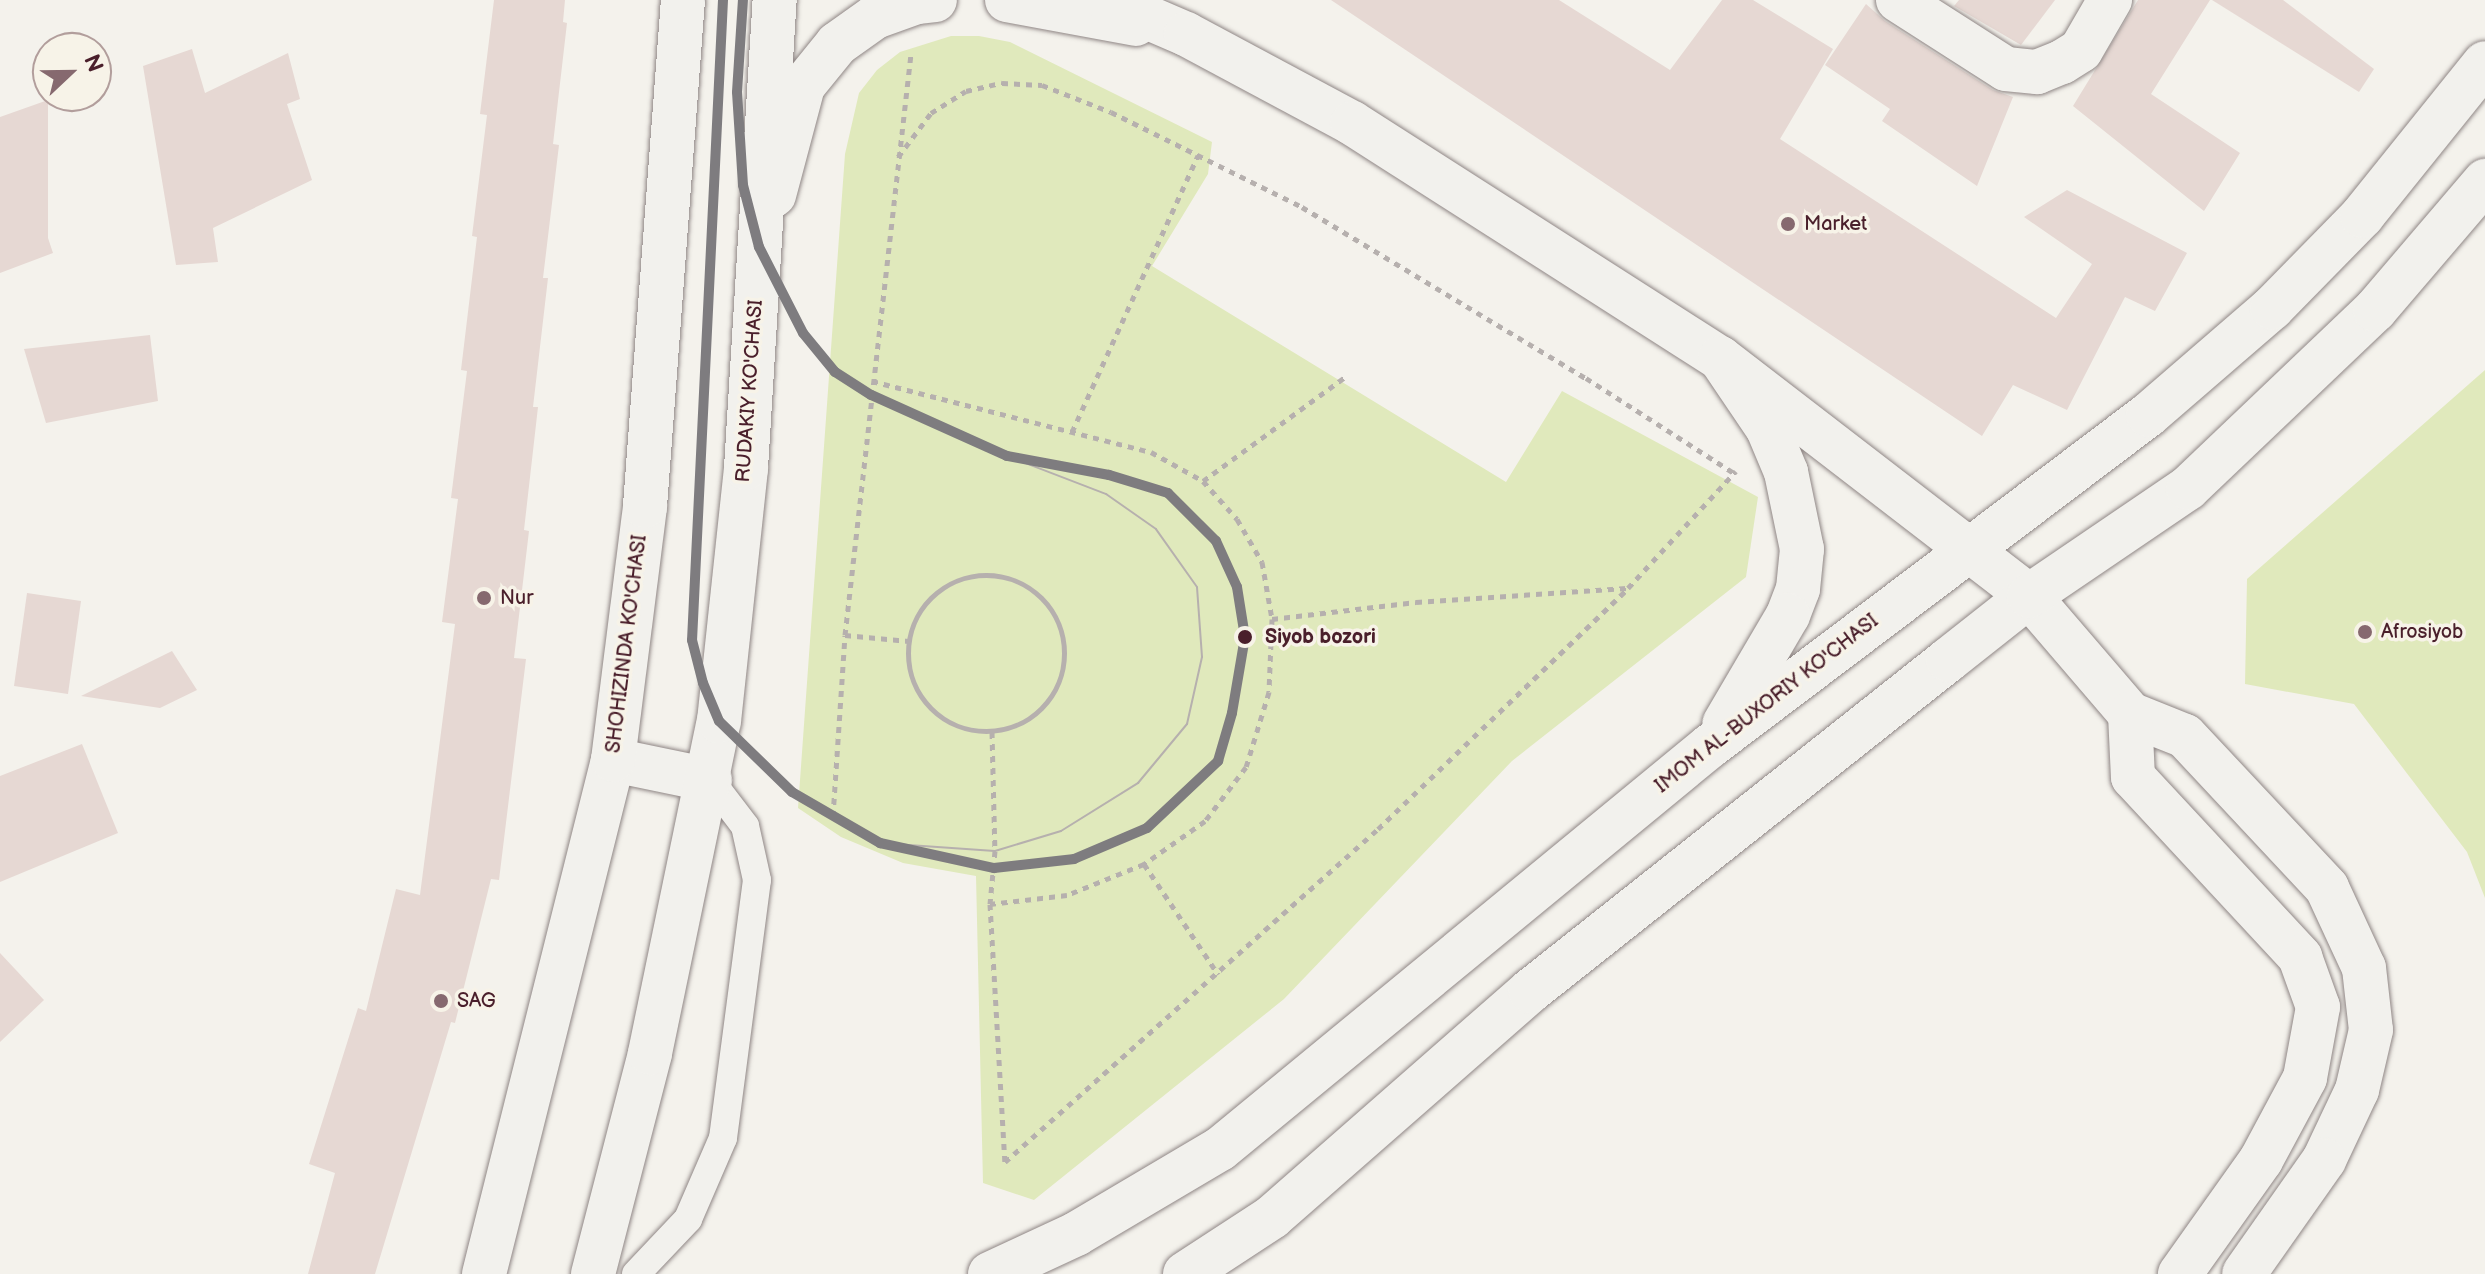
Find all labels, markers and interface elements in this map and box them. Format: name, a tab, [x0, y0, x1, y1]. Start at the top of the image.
north arrow	[32, 32, 112, 112]
text: N	[77, 51, 108, 76]
place label: Market	[1804, 212, 1867, 236]
marker: Market	[1779, 215, 1797, 233]
street label: RUDAKIY KO'CHASI	[732, 299, 768, 483]
street label: SHOHIZINDA KO'CHASI	[602, 534, 652, 754]
place label: Nur	[500, 586, 533, 610]
marker: Nur	[475, 589, 493, 607]
street label: IMOM AL-BUXORIY KO'CHASI	[1651, 609, 1883, 799]
place label: Afrosiyob	[2381, 620, 2463, 644]
marker: Afrosiyob	[2356, 623, 2374, 641]
marker: Siyob bozori	[1232, 624, 1258, 650]
place label: Siyob bozori	[1265, 625, 1376, 649]
place label: SAG	[457, 989, 496, 1013]
marker: SAG	[432, 992, 450, 1010]

